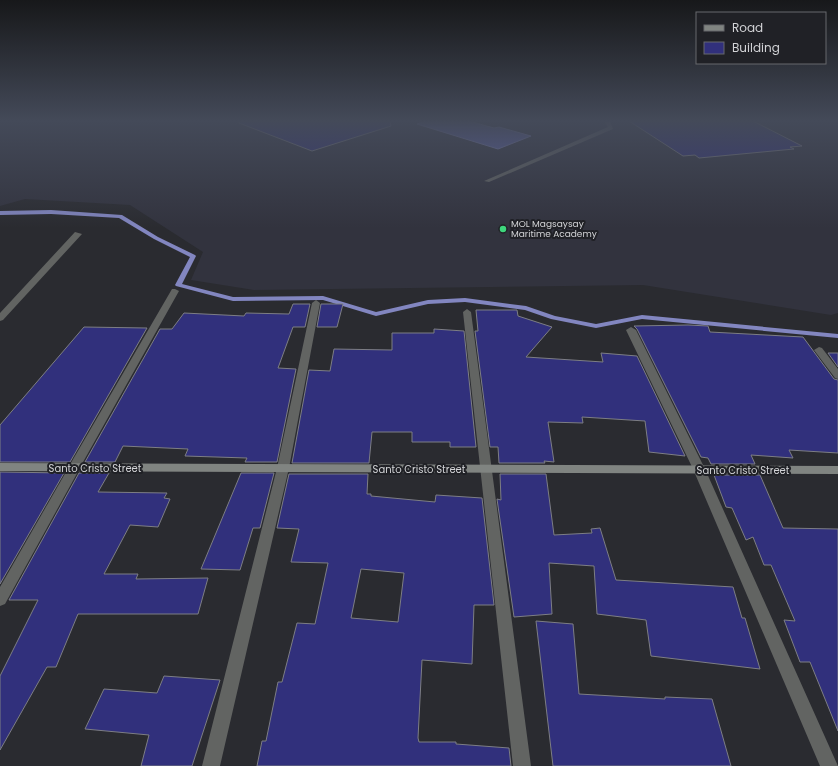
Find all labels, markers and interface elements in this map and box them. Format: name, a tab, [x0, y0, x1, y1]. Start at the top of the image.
legend	[696, 12, 826, 64]
text: Road	[732, 19, 763, 36]
text: Building	[732, 39, 780, 56]
place label: MOL Magsaysay Maritime Academy	[511, 218, 597, 240]
marker: MOL Magsaysay Maritime Academy	[498, 224, 508, 234]
street label: Santo Cristo Street	[49, 461, 142, 476]
street label: Santo Cristo Street	[373, 462, 466, 477]
street label: Santo Cristo Street	[697, 463, 790, 478]

